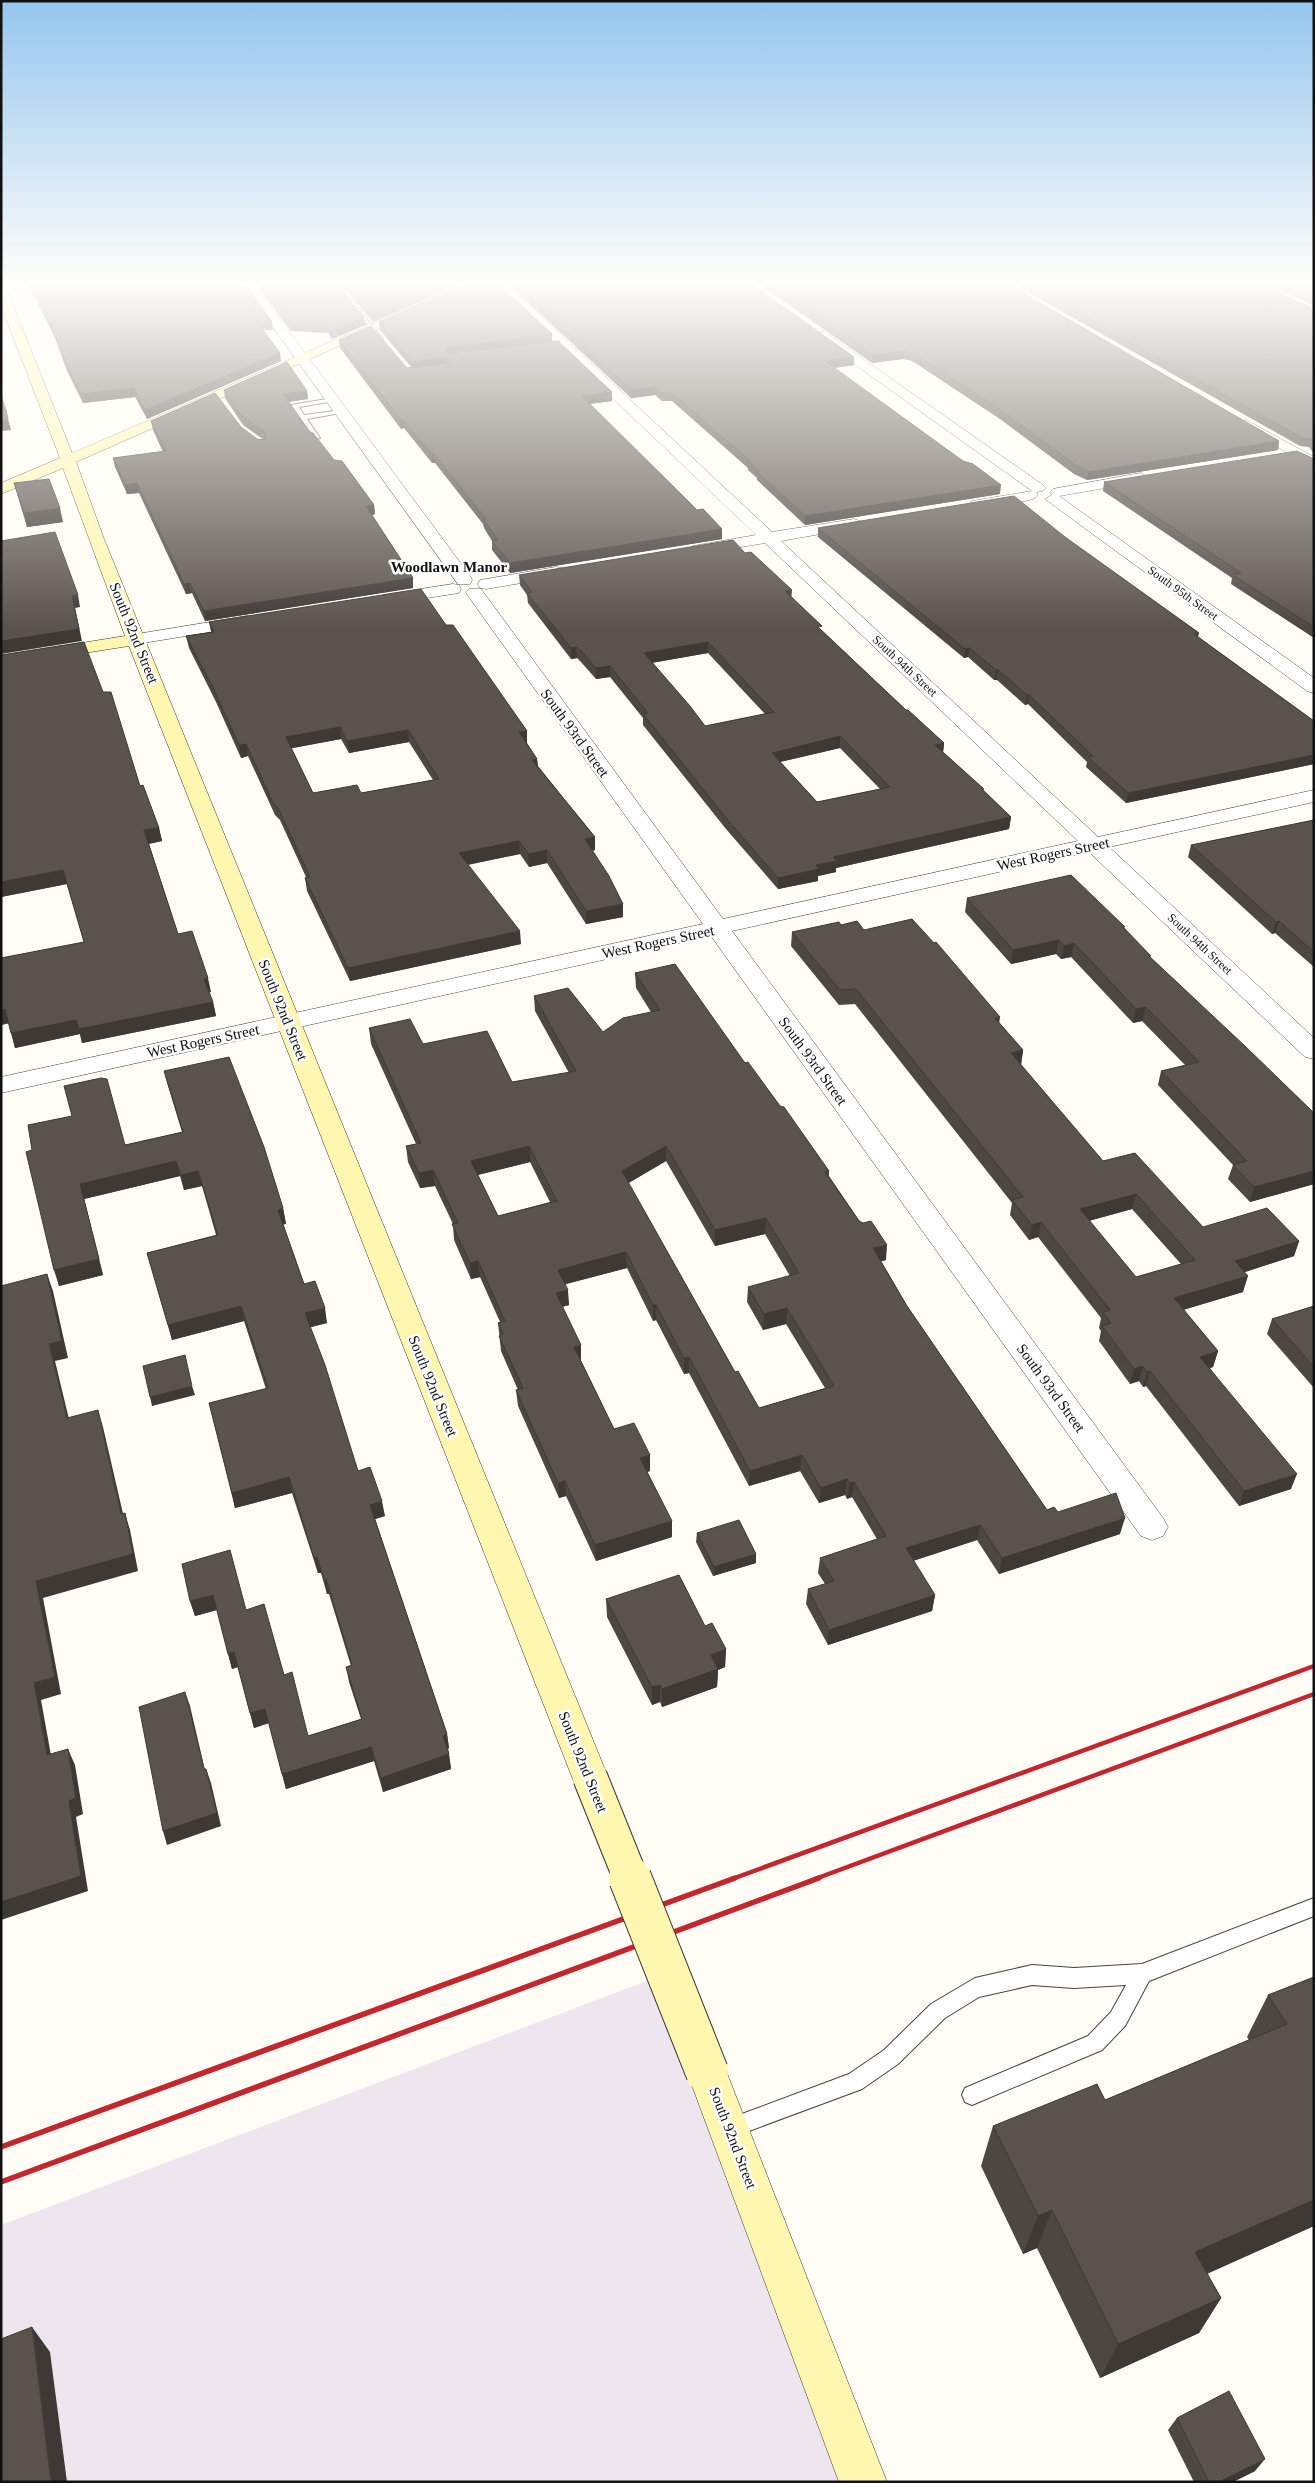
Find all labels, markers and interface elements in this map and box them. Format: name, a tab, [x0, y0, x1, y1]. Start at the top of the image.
district label: Woodlawn Manor	[391, 559, 507, 575]
street label: South 95th Street	[1145, 563, 1221, 624]
street label: South 92nd Street	[106, 580, 162, 687]
street label: South 94th Street	[870, 632, 941, 700]
street label: South 93rd Street	[538, 686, 613, 781]
street label: West Rogers Street	[995, 834, 1112, 874]
street label: South 94th Street	[1165, 910, 1236, 978]
street label: West Rogers Street	[600, 922, 717, 962]
street label: South 92nd Street	[255, 957, 311, 1064]
street label: South 93rd Street	[776, 1014, 851, 1109]
street label: West Rogers Street	[145, 1021, 262, 1061]
street label: South 92nd Street	[405, 1333, 461, 1440]
street label: South 93rd Street	[1014, 1341, 1089, 1436]
street label: South 92nd Street	[555, 1709, 611, 1816]
street label: South 92nd Street	[706, 2085, 760, 2192]

